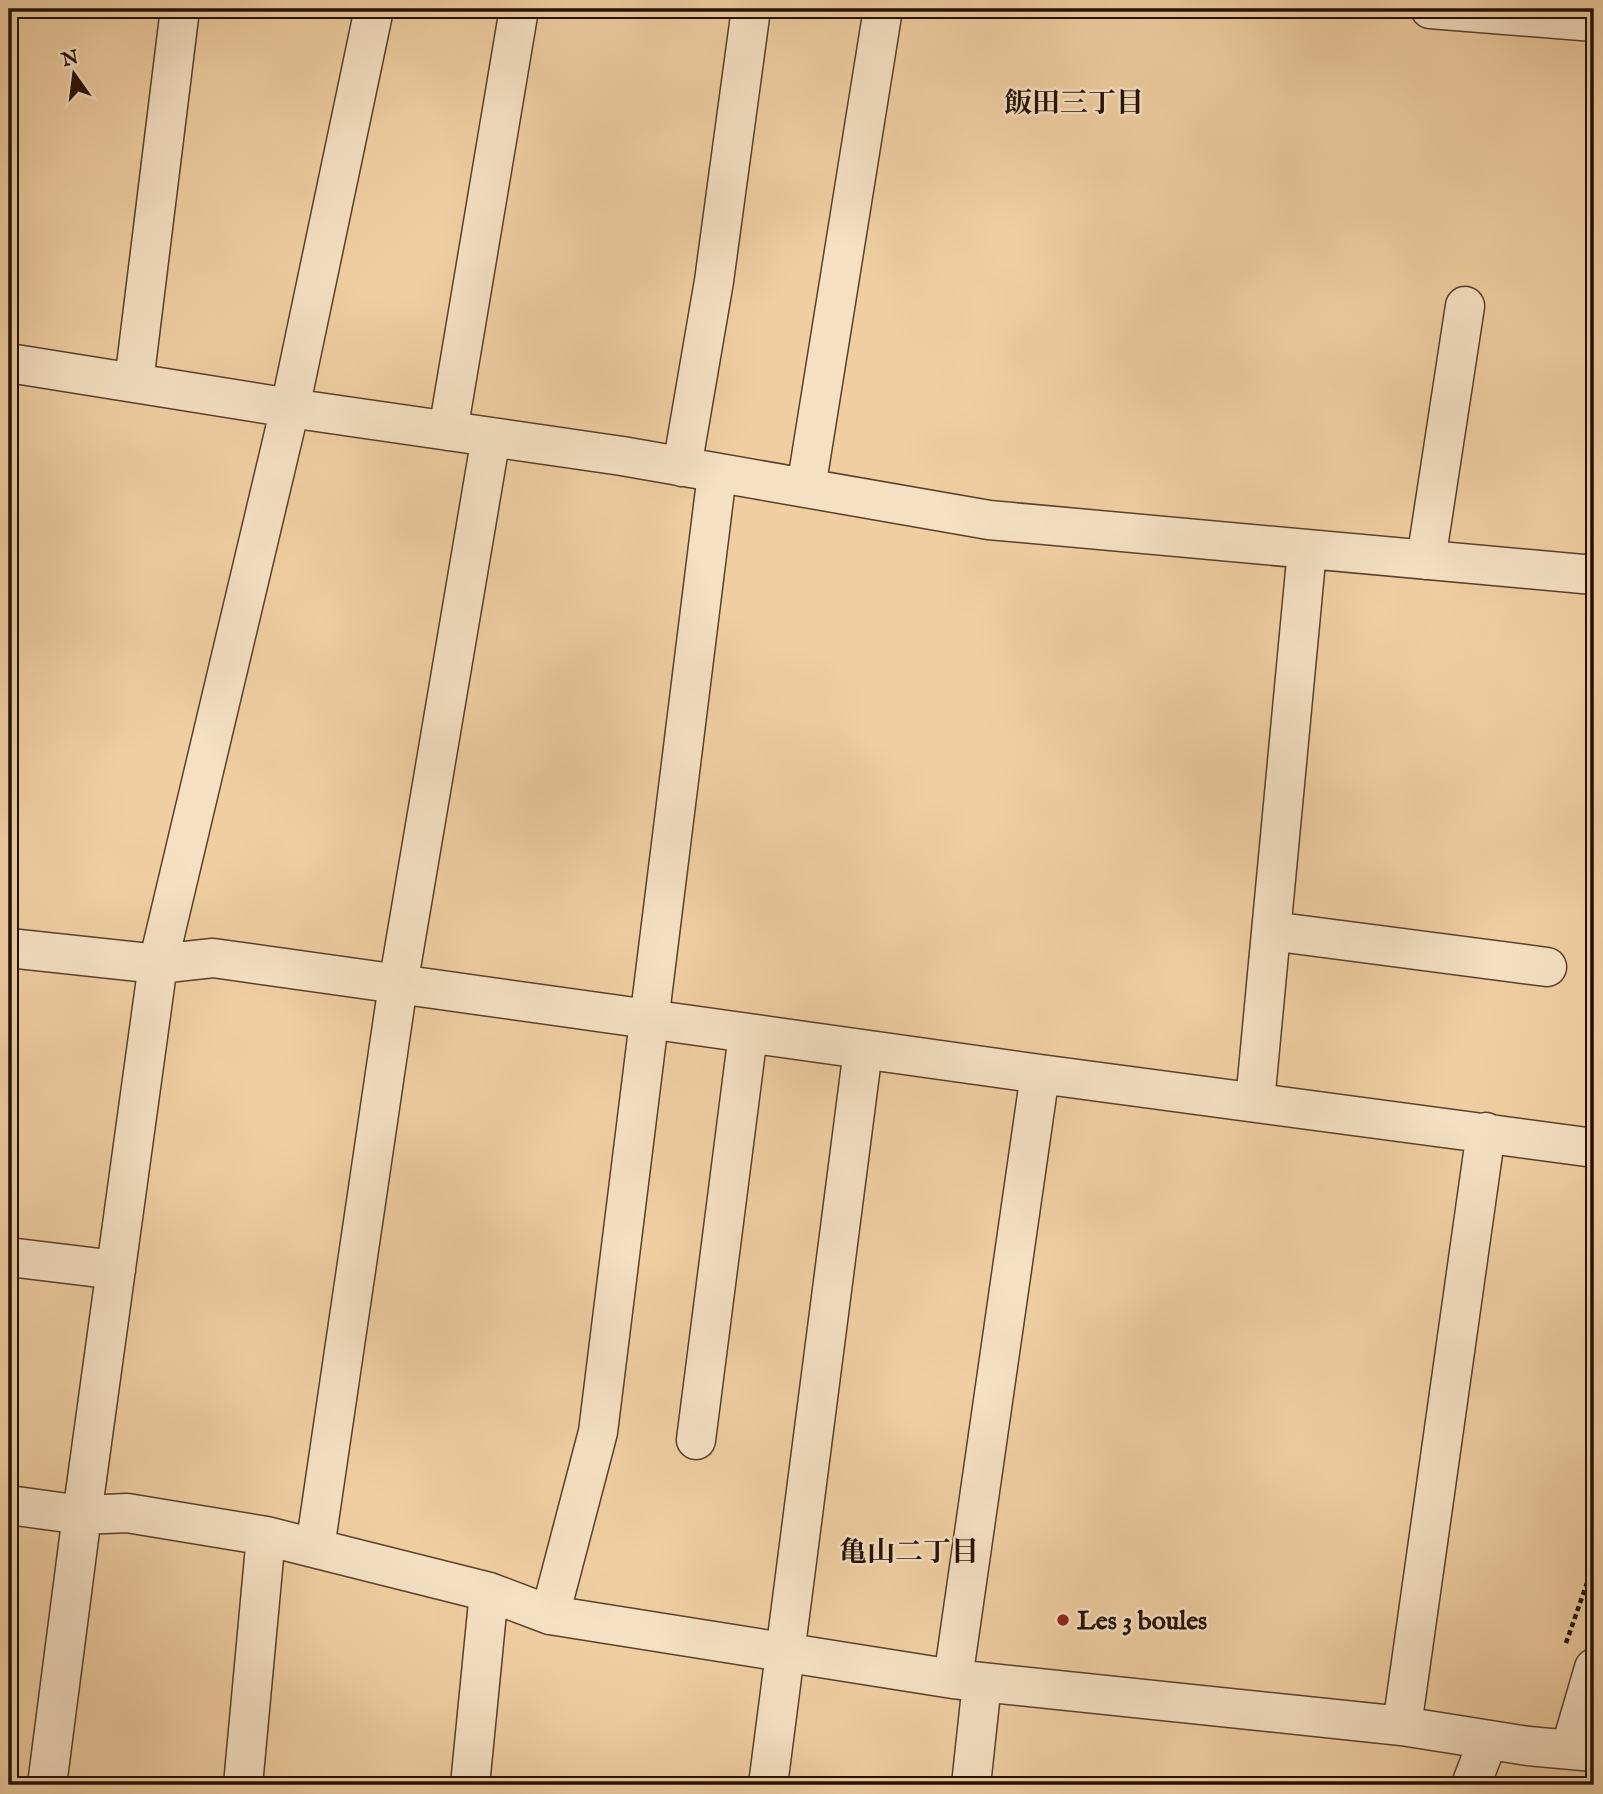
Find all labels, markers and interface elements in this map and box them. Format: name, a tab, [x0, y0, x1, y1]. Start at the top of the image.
north arrow	[38, 38, 108, 108]
text: N	[59, 46, 82, 73]
district label: 飯田三丁目	[1004, 87, 1144, 122]
district label: 亀山二丁目	[839, 1536, 979, 1571]
place label: Les 3 boules	[1077, 1605, 1207, 1638]
marker: Les 3 boules	[1055, 1612, 1071, 1628]

